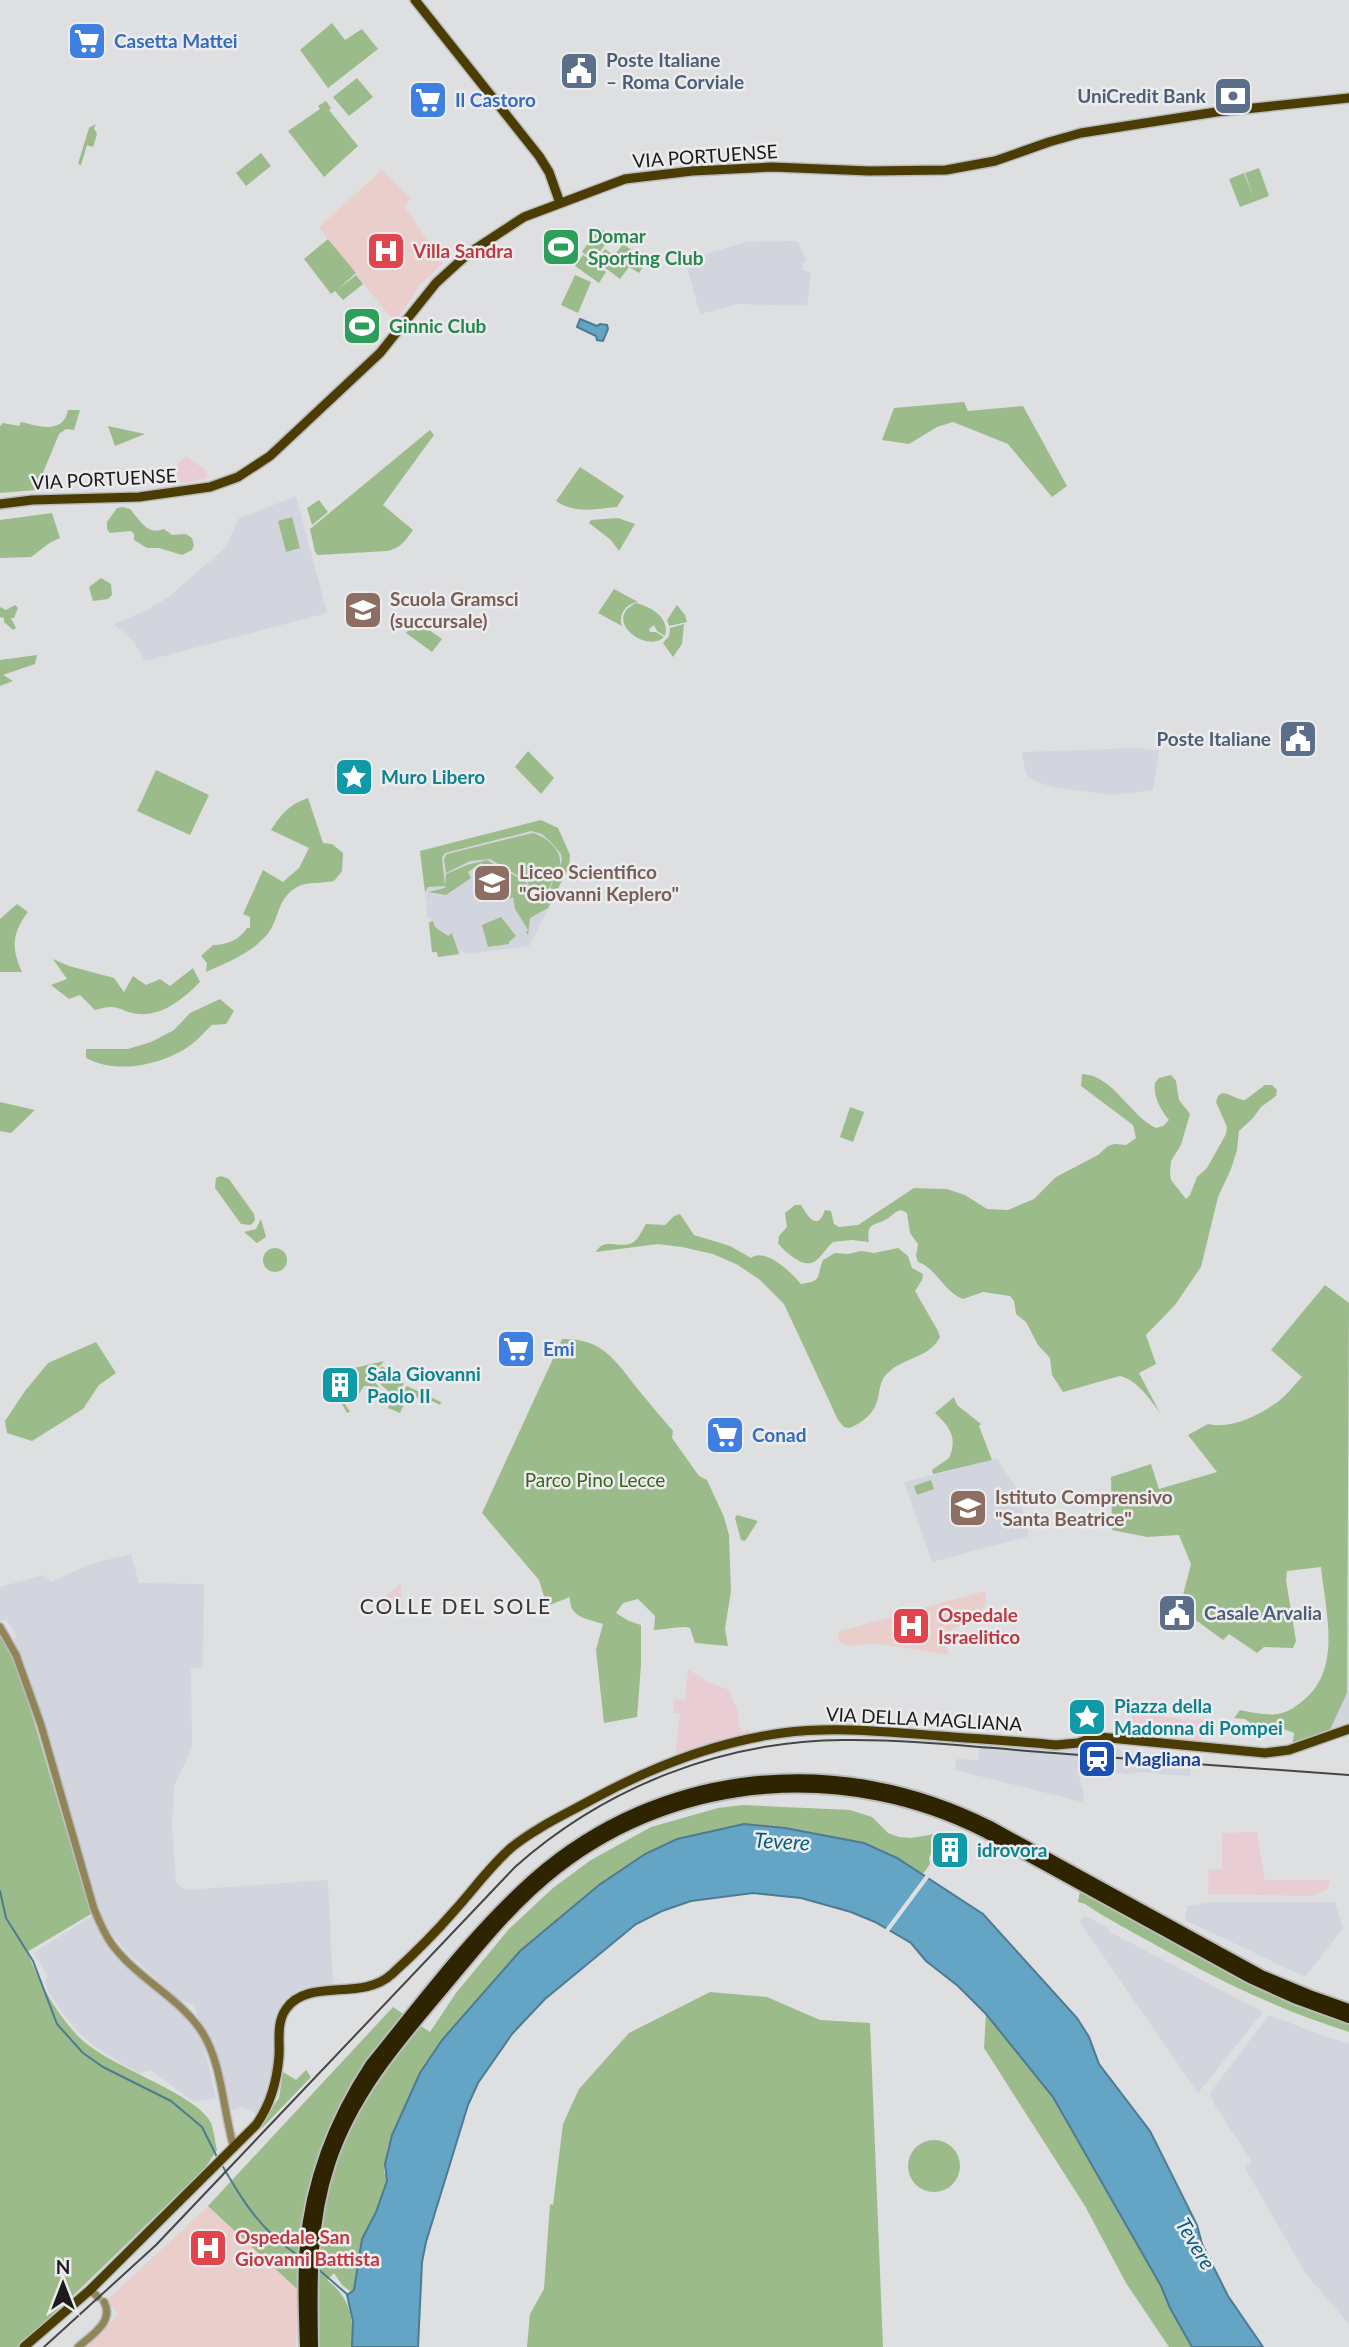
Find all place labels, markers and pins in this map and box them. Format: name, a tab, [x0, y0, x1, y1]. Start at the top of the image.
supermarket icon: Casetta Mattei	[66, 20, 108, 62]
place label: Casetta Mattei	[114, 29, 238, 52]
place label: Poste Italiane – Roma Corviale	[606, 48, 744, 93]
public building icon: Poste Italiane – Roma Corviale	[558, 50, 600, 92]
bank icon: UniCredit Bank	[1212, 75, 1254, 117]
supermarket icon: Il Castoro	[407, 79, 449, 121]
place label: UniCredit Bank	[1077, 84, 1207, 107]
place label: Il Castoro	[455, 88, 536, 111]
place label: Domar Sporting Club	[588, 224, 704, 269]
sports icon: Domar Sporting Club	[540, 226, 582, 268]
hospital icon: Villa Sandra	[365, 230, 407, 272]
place label: Villa Sandra	[412, 239, 513, 262]
sports icon: Ginnic Club	[341, 305, 383, 347]
place label: Ginnic Club	[389, 314, 487, 337]
place label: Scuola Gramsci (succursale)	[390, 587, 519, 632]
school or university icon: Scuola Gramsci (succursale)	[342, 589, 384, 631]
public building icon: Poste Italiane	[1277, 718, 1319, 760]
place label: Poste Italiane	[1157, 727, 1271, 750]
place icon: Muro Libero	[333, 756, 375, 798]
place label: Muro Libero	[381, 765, 485, 788]
place label: Liceo Scientifico "Giovanni Keplero"	[519, 860, 679, 905]
school or university icon: Liceo Scientifico "Giovanni Keplero"	[471, 862, 513, 904]
supermarket icon: Emi	[495, 1328, 537, 1370]
place label: Emi	[543, 1337, 574, 1360]
place label: Sala Giovanni Paolo II	[367, 1362, 481, 1407]
building icon: Sala Giovanni Paolo II	[319, 1364, 361, 1406]
supermarket icon: Conad	[704, 1414, 746, 1456]
place label: Conad	[752, 1423, 806, 1446]
place label: Istituto Comprensivo "Santa Beatrice"	[995, 1485, 1173, 1530]
school or university icon: Istituto Comprensivo "Santa Beatrice"	[947, 1487, 989, 1529]
public building icon: Casale Arvalia	[1156, 1592, 1198, 1634]
place label: Casale Arvalia	[1204, 1601, 1322, 1624]
place label: Ospedale Israelitico	[938, 1603, 1020, 1648]
hospital icon: Ospedale Israelitico	[890, 1605, 932, 1647]
place label: Piazza della Madonna di Pompei	[1114, 1694, 1283, 1739]
place icon: Piazza della Madonna di Pompei	[1066, 1696, 1108, 1738]
station icon: Magliana	[1076, 1738, 1118, 1780]
place label: Magliana	[1124, 1747, 1201, 1770]
building icon: idrovora	[929, 1829, 971, 1871]
place label: idrovora	[977, 1838, 1047, 1861]
place label: Ospedale San Giovanni Battista	[235, 2225, 380, 2270]
hospital icon: Ospedale San Giovanni Battista	[187, 2227, 229, 2269]

